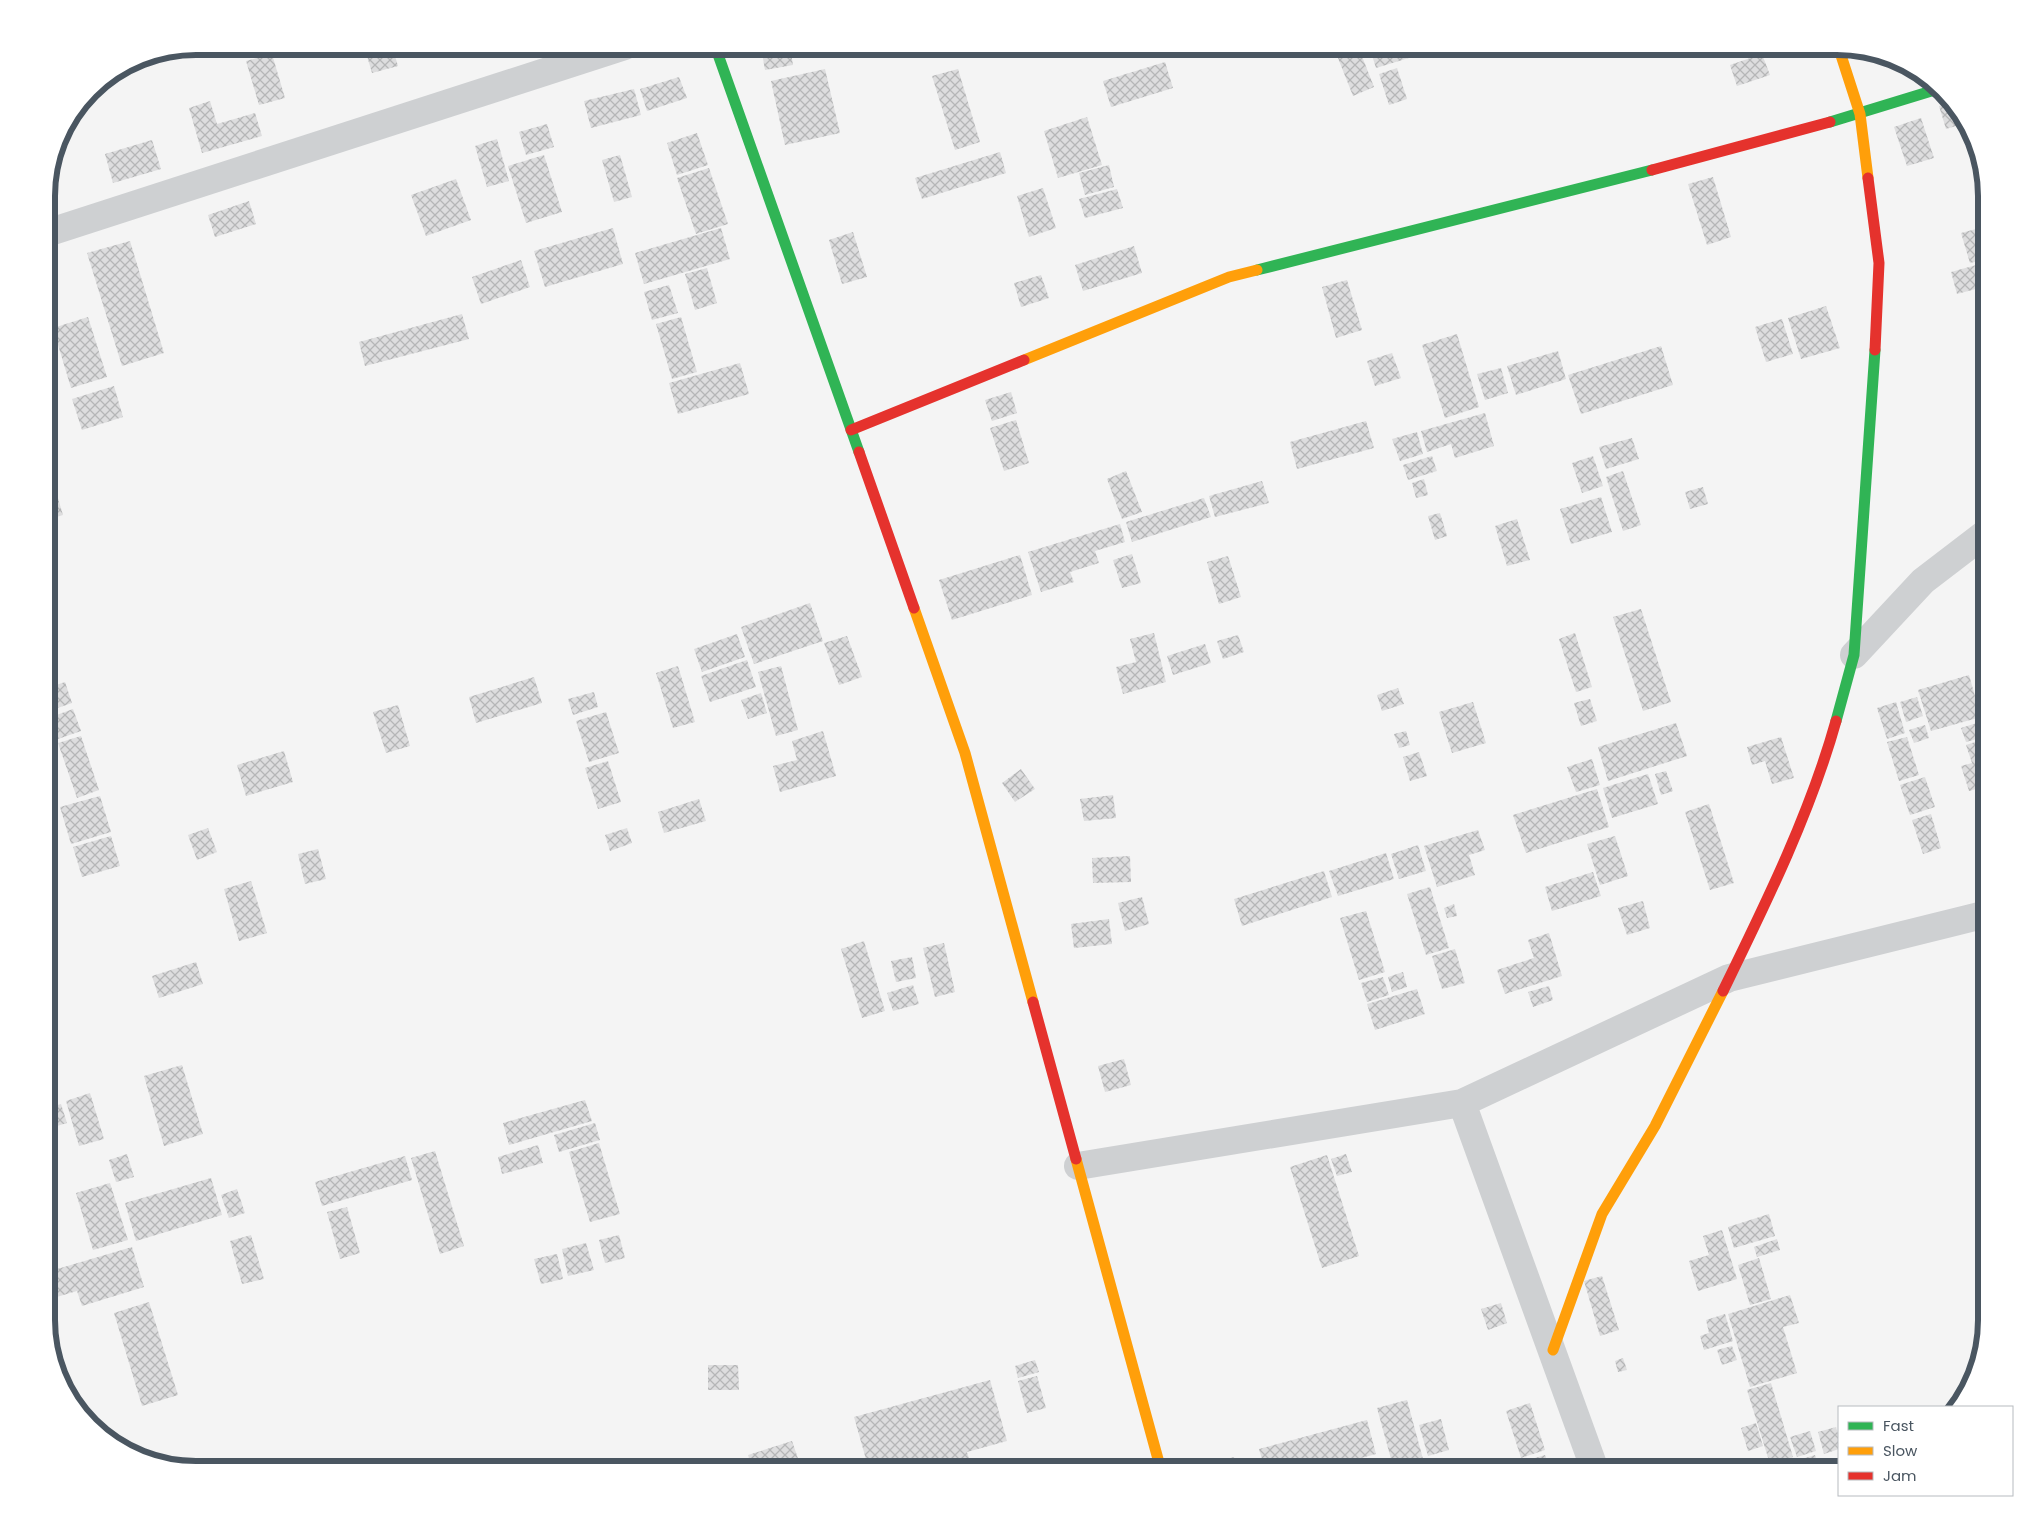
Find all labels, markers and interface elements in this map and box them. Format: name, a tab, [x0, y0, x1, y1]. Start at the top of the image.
legend	[1838, 1406, 2013, 1496]
text: Fast	[1883, 1415, 1914, 1436]
text: Slow	[1883, 1440, 1918, 1461]
text: Jam	[1883, 1465, 1917, 1486]

